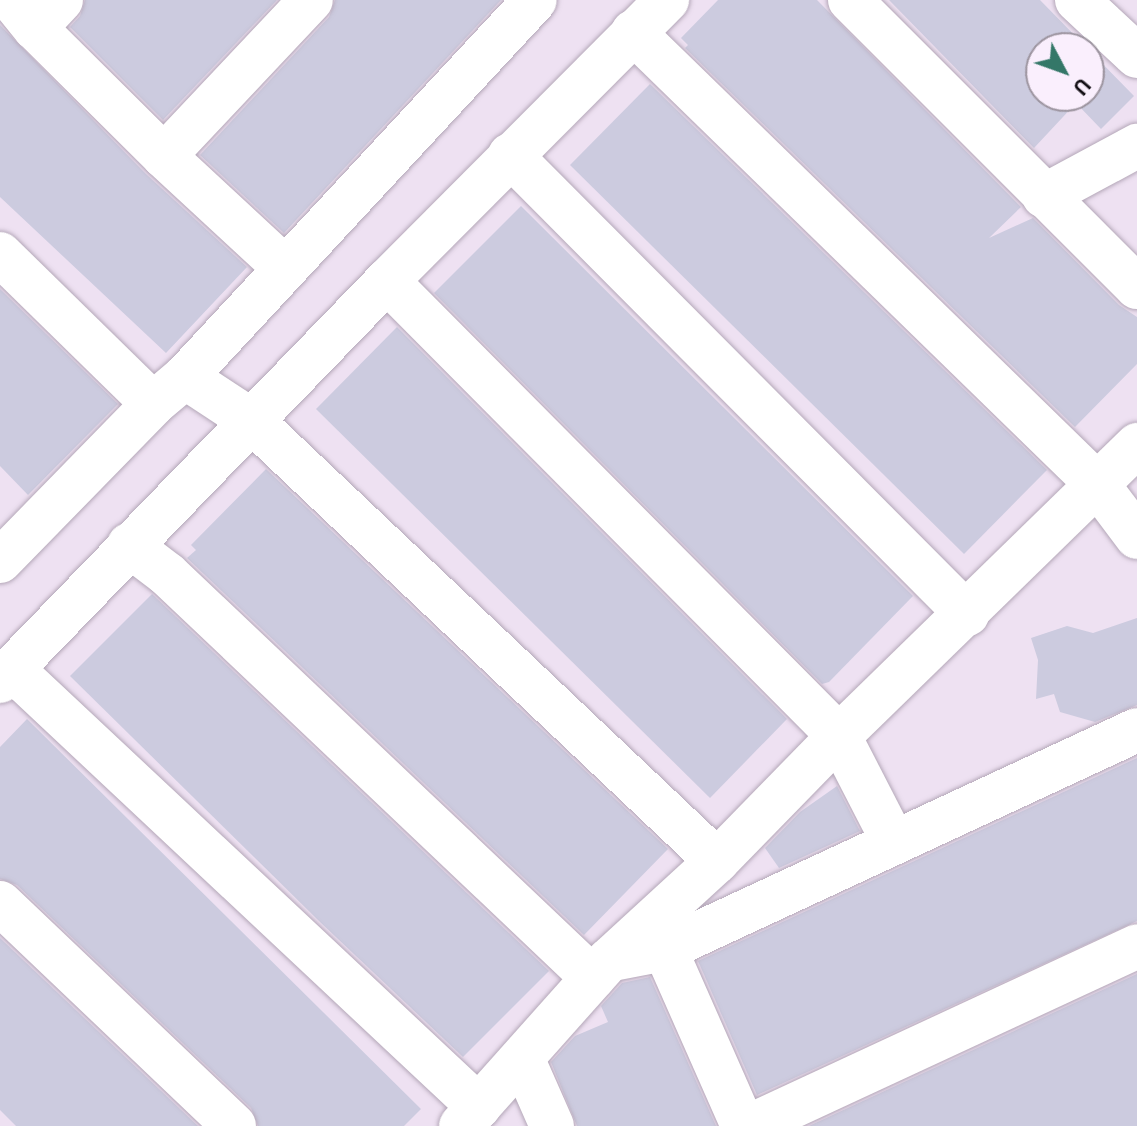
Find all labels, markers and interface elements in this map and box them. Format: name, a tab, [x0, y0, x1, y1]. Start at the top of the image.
north arrow	[1025, 32, 1105, 112]
text: U	[1069, 74, 1095, 99]

